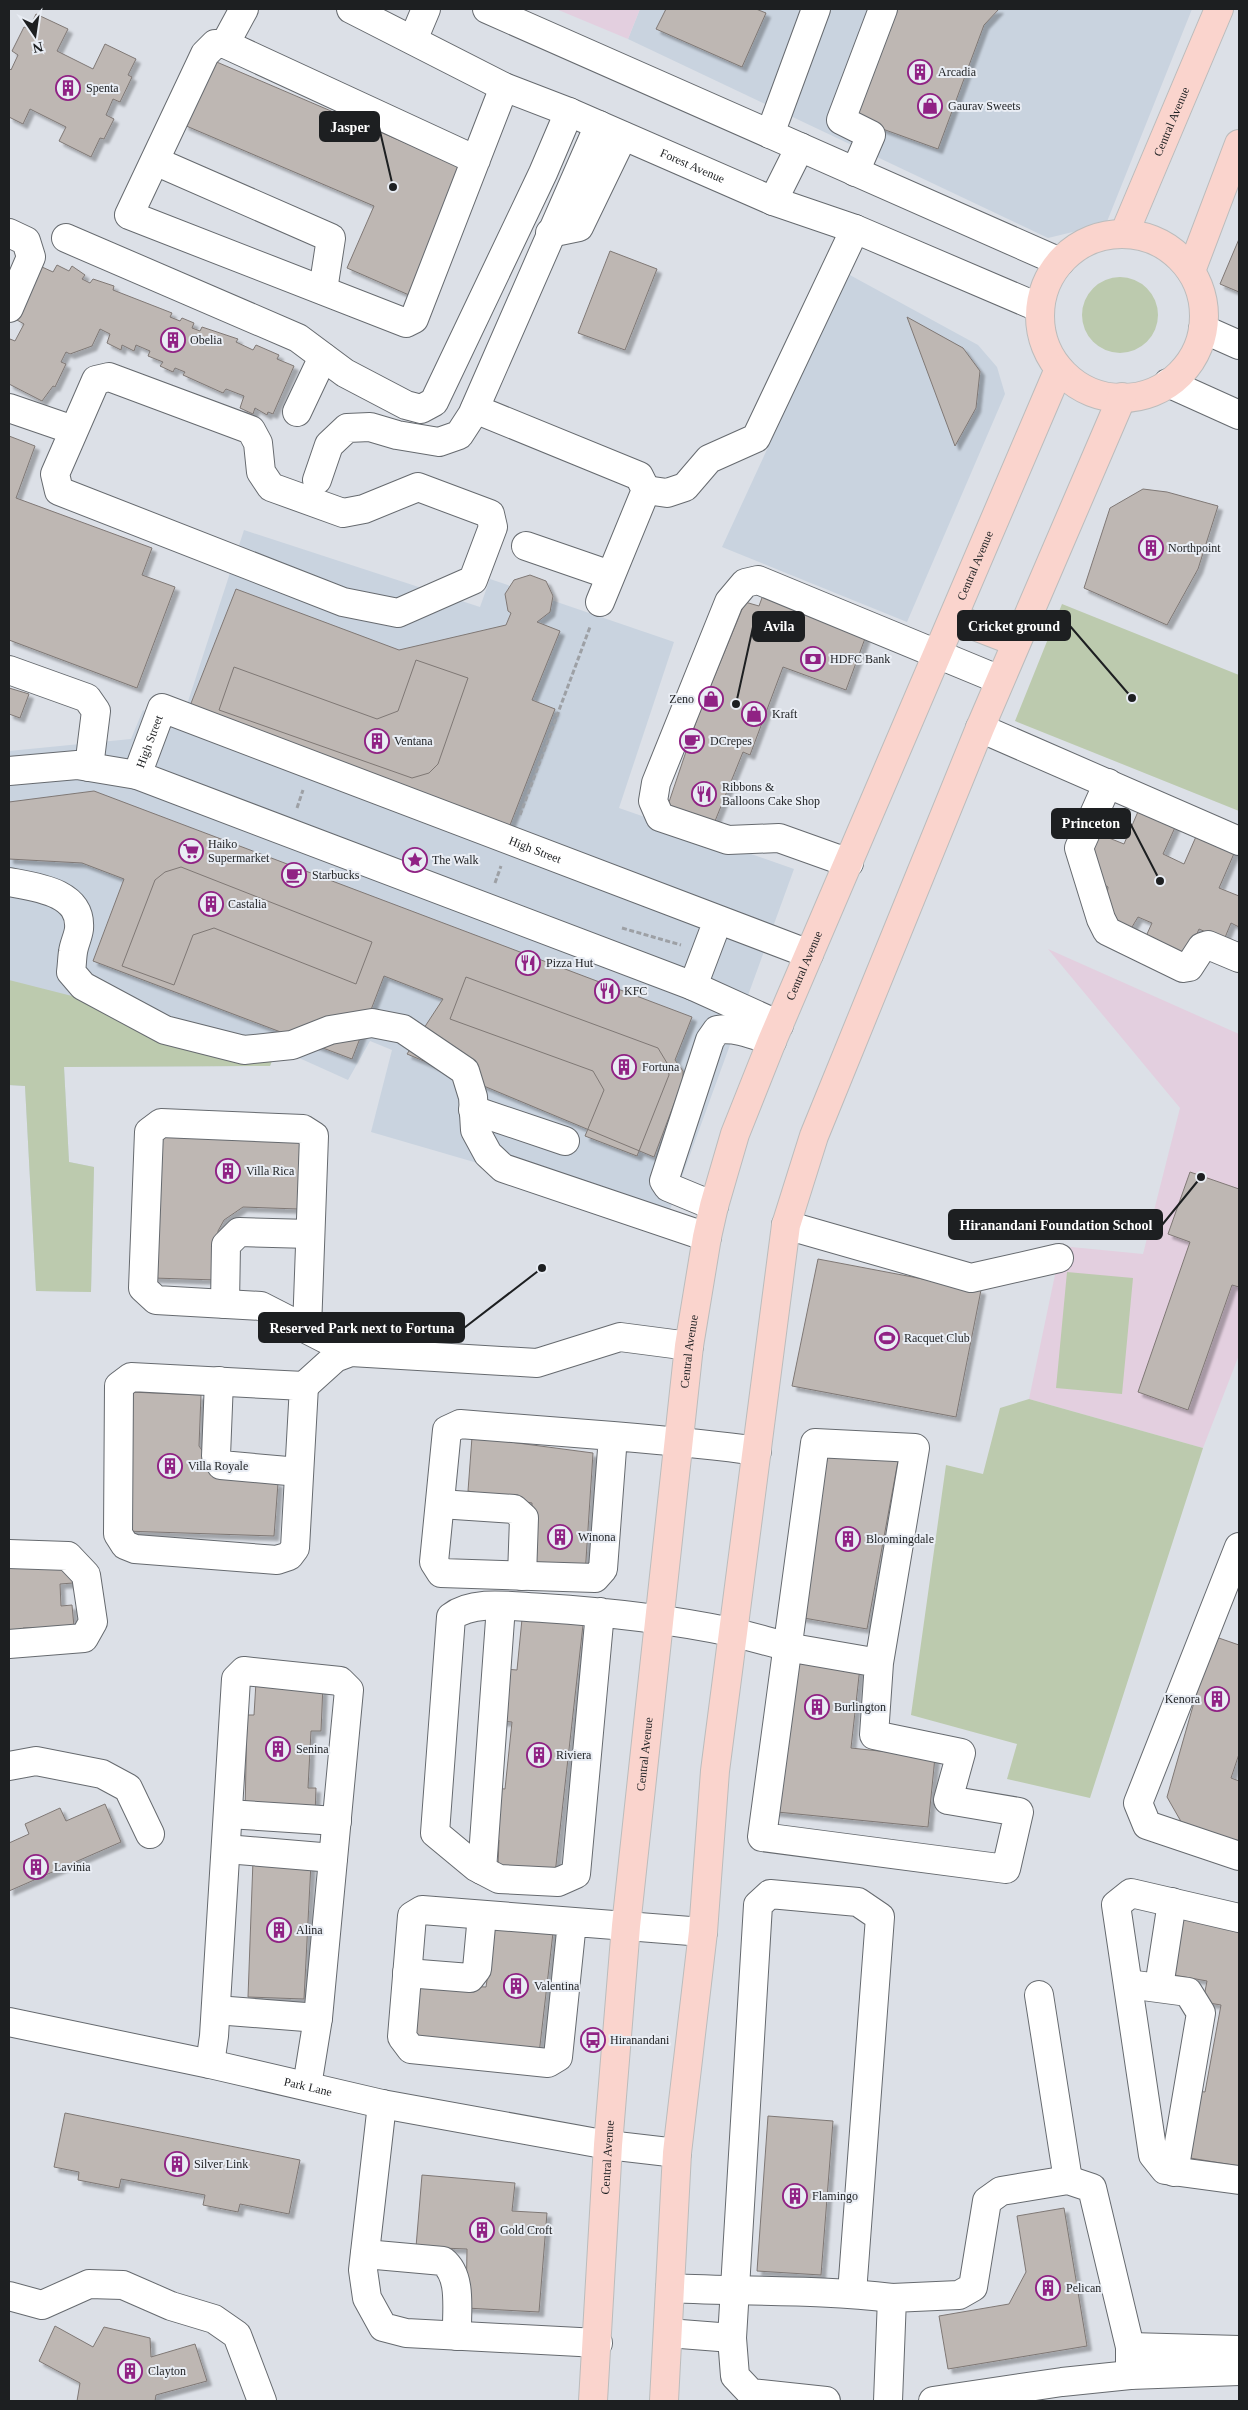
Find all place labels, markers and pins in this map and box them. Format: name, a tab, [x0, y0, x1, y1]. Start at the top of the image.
building icon: Arcadia	[907, 59, 933, 85]
place label: Arcadia	[938, 65, 977, 79]
building icon: Spenta	[55, 75, 81, 101]
place label: Spenta	[86, 81, 119, 95]
shop icon: Gaurav Sweets	[917, 93, 943, 119]
place label: Gaurav Sweets	[948, 99, 1021, 113]
callout: Jasper	[320, 112, 379, 141]
building icon: Obelia	[160, 327, 186, 353]
place label: Obelia	[190, 333, 223, 347]
building icon: Northpoint	[1138, 535, 1164, 561]
place label: Northpoint	[1168, 541, 1221, 555]
callout: Cricket ground	[958, 611, 1070, 640]
callout: Avila	[753, 612, 804, 641]
bank icon: HDFC Bank	[800, 646, 826, 672]
place label: HDFC Bank	[830, 652, 890, 666]
shop icon: Zeno	[698, 686, 724, 712]
place label: Zeno	[669, 692, 694, 706]
shop icon: Kraft	[741, 701, 767, 727]
place label: Kraft	[772, 707, 798, 721]
building icon: Ventana	[364, 728, 390, 754]
cafe icon: DCrepes	[679, 728, 705, 754]
place label: Ventana	[394, 734, 433, 748]
place label: DCrepes	[710, 734, 752, 748]
place label: Ribbons & Balloons Cake Shop	[722, 780, 820, 808]
restaurant icon: Ribbons & Balloons Cake Shop	[691, 781, 717, 807]
callout: Princeton	[1052, 809, 1130, 838]
place label: Haiko Supermarket	[208, 837, 270, 865]
supermarket icon: Haiko Supermarket	[178, 838, 204, 864]
place icon: The Walk	[402, 847, 428, 873]
place label: The Walk	[432, 853, 478, 867]
cafe icon: Starbucks	[281, 862, 307, 888]
place label: Starbucks	[312, 868, 360, 882]
building icon: Castalia	[198, 891, 224, 917]
place label: Castalia	[228, 897, 267, 911]
restaurant icon: Pizza Hut	[515, 950, 541, 976]
place label: Pizza Hut	[546, 956, 594, 970]
restaurant icon: KFC	[594, 978, 620, 1004]
place label: KFC	[624, 984, 647, 998]
building icon: Fortuna	[611, 1054, 637, 1080]
place label: Fortuna	[642, 1060, 680, 1074]
building icon: Villa Rica	[215, 1158, 241, 1184]
place label: Villa Rica	[246, 1164, 295, 1178]
callout: Hiranandani Foundation School	[949, 1210, 1162, 1239]
callout: Reserved Park next to Fortuna	[259, 1313, 464, 1342]
sports icon: Racquet Club	[874, 1325, 900, 1351]
place label: Racquet Club	[904, 1331, 970, 1345]
building icon: Villa Royale	[157, 1453, 183, 1479]
place label: Villa Royale	[188, 1459, 248, 1473]
building icon: Winona	[547, 1524, 573, 1550]
building icon: Bloomingdale	[835, 1526, 861, 1552]
place label: Winona	[578, 1530, 616, 1544]
place label: Bloomingdale	[866, 1532, 934, 1546]
building icon: Kenora	[1204, 1686, 1230, 1712]
place label: Kenora	[1165, 1692, 1201, 1706]
building icon: Burlington	[804, 1694, 830, 1720]
place label: Burlington	[834, 1700, 886, 1714]
building icon: Senina	[265, 1736, 291, 1762]
place label: Senina	[296, 1742, 329, 1756]
building icon: Riviera	[526, 1742, 552, 1768]
place label: Riviera	[556, 1748, 592, 1762]
building icon: Lavinia	[23, 1854, 49, 1880]
place label: Lavinia	[54, 1860, 91, 1874]
building icon: Alina	[266, 1917, 292, 1943]
place label: Alina	[296, 1923, 323, 1937]
building icon: Valentina	[503, 1973, 529, 1999]
place label: Valentina	[534, 1979, 580, 1993]
bus stop icon: Hiranandani	[580, 2027, 606, 2053]
place label: Hiranandani	[610, 2033, 670, 2047]
building icon: Silver Link	[164, 2151, 190, 2177]
place label: Silver Link	[194, 2157, 248, 2171]
building icon: Flamingo	[782, 2183, 808, 2209]
place label: Flamingo	[812, 2189, 858, 2203]
building icon: Gold Croft	[469, 2217, 495, 2243]
place label: Gold Croft	[500, 2223, 553, 2237]
building icon: Pelican	[1035, 2275, 1061, 2301]
place label: Pelican	[1066, 2281, 1101, 2295]
building icon: Clayton	[117, 2358, 143, 2384]
place label: Clayton	[148, 2364, 186, 2378]

